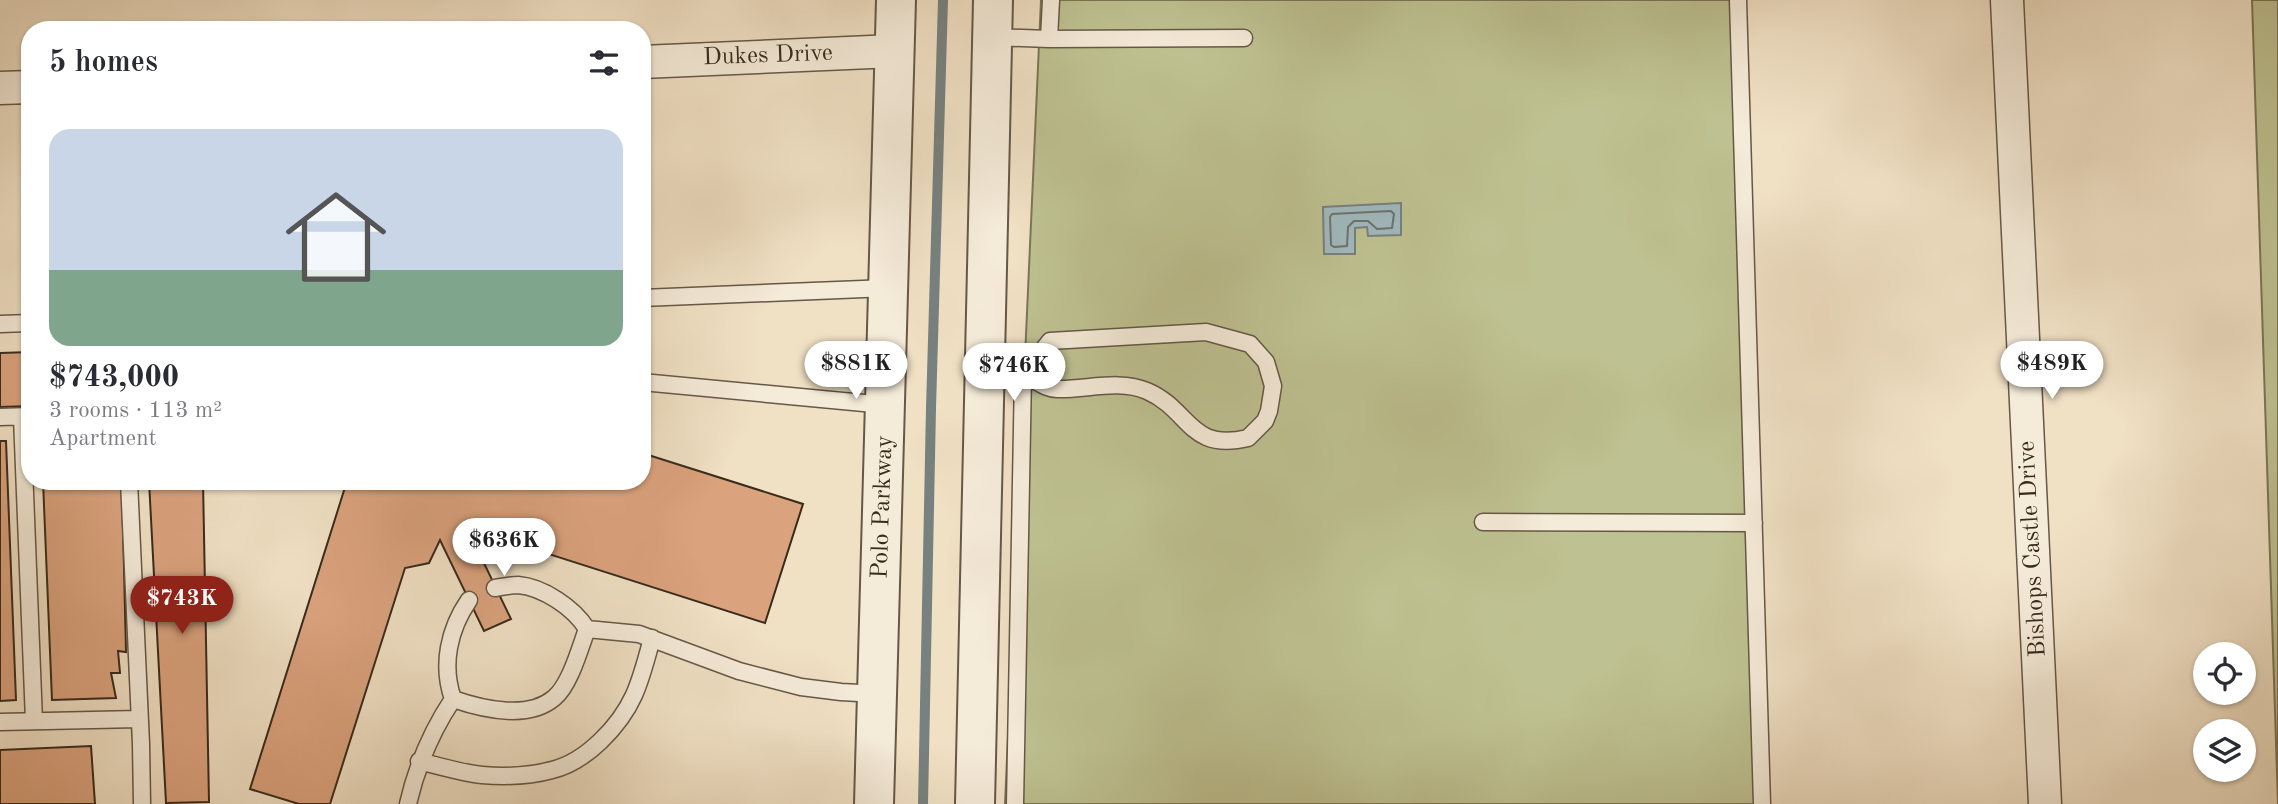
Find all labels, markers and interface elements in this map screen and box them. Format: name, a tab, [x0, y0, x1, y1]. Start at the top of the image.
street label: Dukes Drive	[703, 42, 833, 70]
icon: filters	[585, 44, 623, 82]
text: 5 homes	[49, 48, 158, 78]
icon: home	[273, 174, 399, 300]
pin: $881K	[807, 342, 905, 401]
pin: $489K	[2003, 342, 2101, 401]
pin: $746K	[965, 344, 1063, 403]
text: $881K	[820, 352, 892, 375]
text: $489K	[2016, 352, 2088, 375]
text: $746K	[978, 354, 1050, 377]
text: $743,000	[49, 363, 179, 393]
text: 3 rooms · 113 m²	[49, 399, 222, 422]
text: Apartment	[49, 427, 157, 450]
street label: Polo Parkway	[869, 435, 898, 579]
street label: Bishops Castle Drive	[2015, 440, 2051, 658]
pin: $636K	[455, 518, 553, 578]
text: $636K	[468, 529, 540, 552]
pin: $743K	[133, 576, 231, 636]
text: $743K	[146, 587, 218, 610]
map controls	[2193, 642, 2256, 782]
button: locate	[2193, 642, 2256, 705]
button: layers	[2193, 719, 2256, 782]

